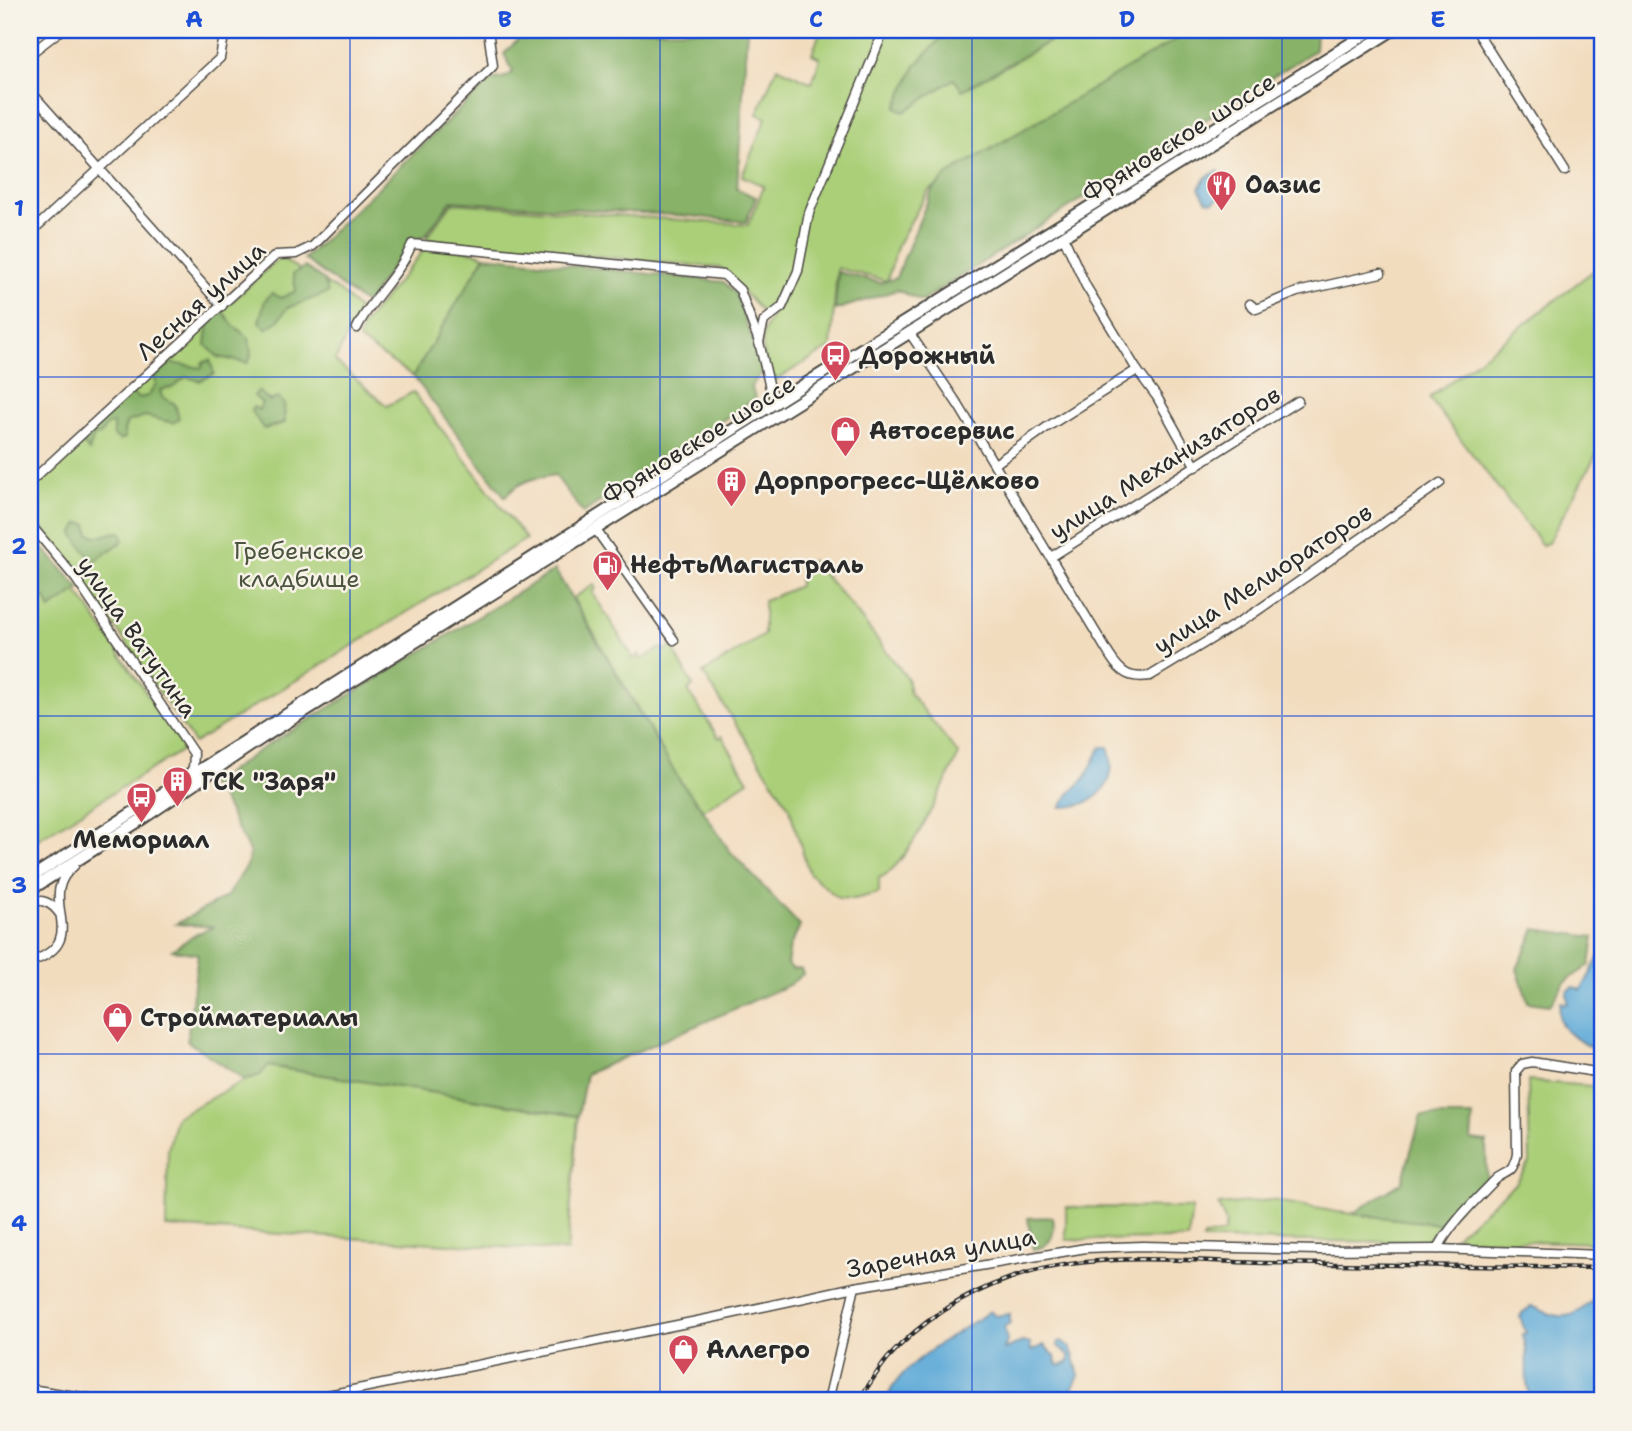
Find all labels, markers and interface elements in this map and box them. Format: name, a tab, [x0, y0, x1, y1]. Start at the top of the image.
text: A	[185, 4, 203, 34]
text: B	[498, 4, 512, 34]
text: C	[809, 4, 823, 34]
text: D	[1119, 4, 1135, 34]
text: E	[1430, 4, 1446, 34]
street label: Фряновское шоссе	[1076, 66, 1282, 210]
restaurant icon: Оазис	[1205, 168, 1239, 212]
place label: Оазис	[1245, 169, 1321, 201]
text: 1	[14, 193, 24, 223]
street label: Лесная улица	[130, 234, 273, 368]
bus stop icon: Дорожный	[819, 339, 853, 383]
place label: Дорожный	[859, 340, 995, 372]
street label: Фряновское шоссе	[596, 368, 802, 512]
street label: улица Механизаторов	[1043, 379, 1287, 547]
shop icon: Автосервис	[829, 414, 863, 458]
place label: Автосервис	[869, 415, 1015, 447]
building icon: Дорпрогресс-Щёлково	[715, 464, 749, 508]
place label: Дорпрогресс-Щёлково	[755, 465, 1040, 497]
street label: улица Мелиораторов	[1147, 496, 1379, 662]
text: 2	[11, 531, 27, 561]
park label: Гребенское кладбище	[234, 535, 364, 595]
fuel station icon: НефтьМагистраль	[590, 548, 624, 592]
place label: НефтьМагистраль	[630, 549, 864, 581]
street label: улица Ватутина	[69, 550, 205, 724]
building icon: ГСК "Заря"	[161, 765, 195, 809]
place label: ГСК "Заря"	[201, 766, 336, 798]
bus stop icon: Мемориал	[124, 781, 158, 825]
place label: Мемориал	[73, 824, 210, 856]
text: 3	[11, 870, 27, 900]
shop icon: Стройматериалы	[100, 1001, 134, 1045]
place label: Стройматериалы	[140, 1002, 358, 1034]
text: 4	[11, 1208, 27, 1238]
street label: Заречная улица	[844, 1221, 1038, 1285]
shop icon: Аллегро	[666, 1333, 700, 1377]
place label: Аллегро	[706, 1334, 810, 1366]

